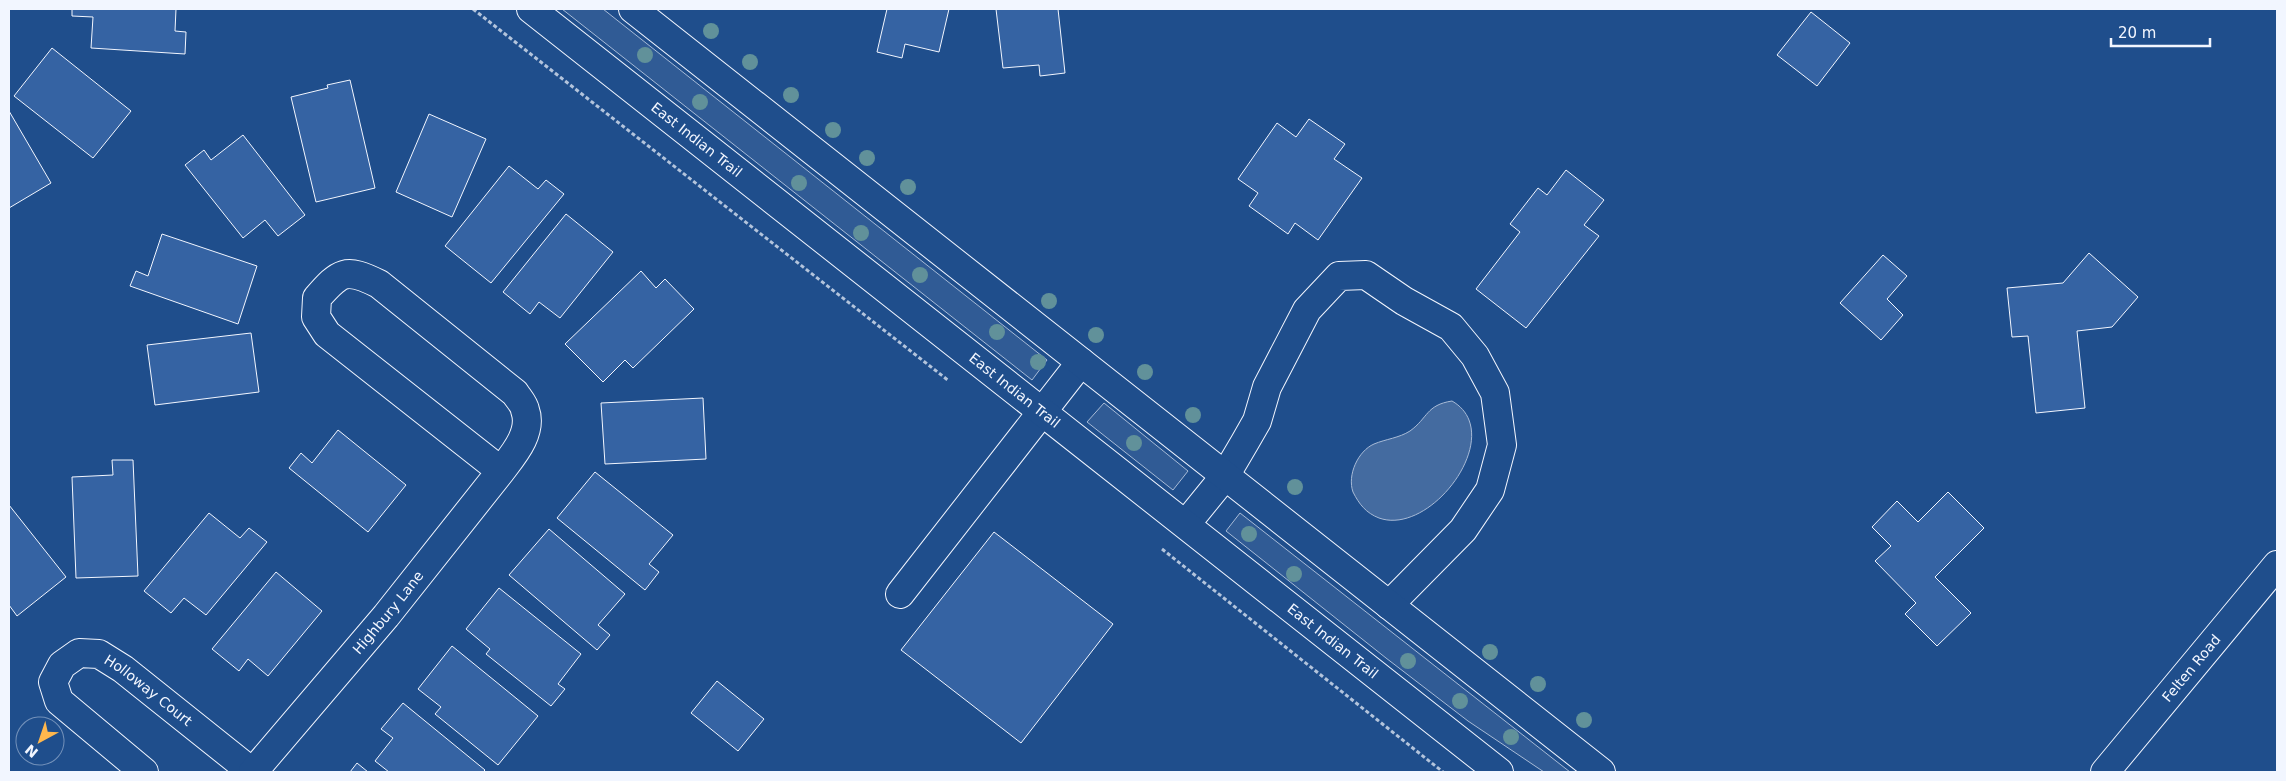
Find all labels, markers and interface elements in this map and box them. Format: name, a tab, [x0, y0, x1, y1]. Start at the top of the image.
scale bar	[2111, 15, 2210, 47]
text: 20 m	[2118, 24, 2156, 42]
street label: East Indian Trail	[648, 99, 745, 180]
street label: East Indian Trail	[966, 350, 1063, 431]
street label: Highbury Lane	[349, 568, 427, 657]
street label: East Indian Trail	[1284, 600, 1381, 682]
street label: Felten Road	[2159, 631, 2224, 705]
street label: Holloway Court	[101, 651, 196, 729]
north arrow	[15, 716, 65, 766]
text: N	[22, 741, 41, 761]

